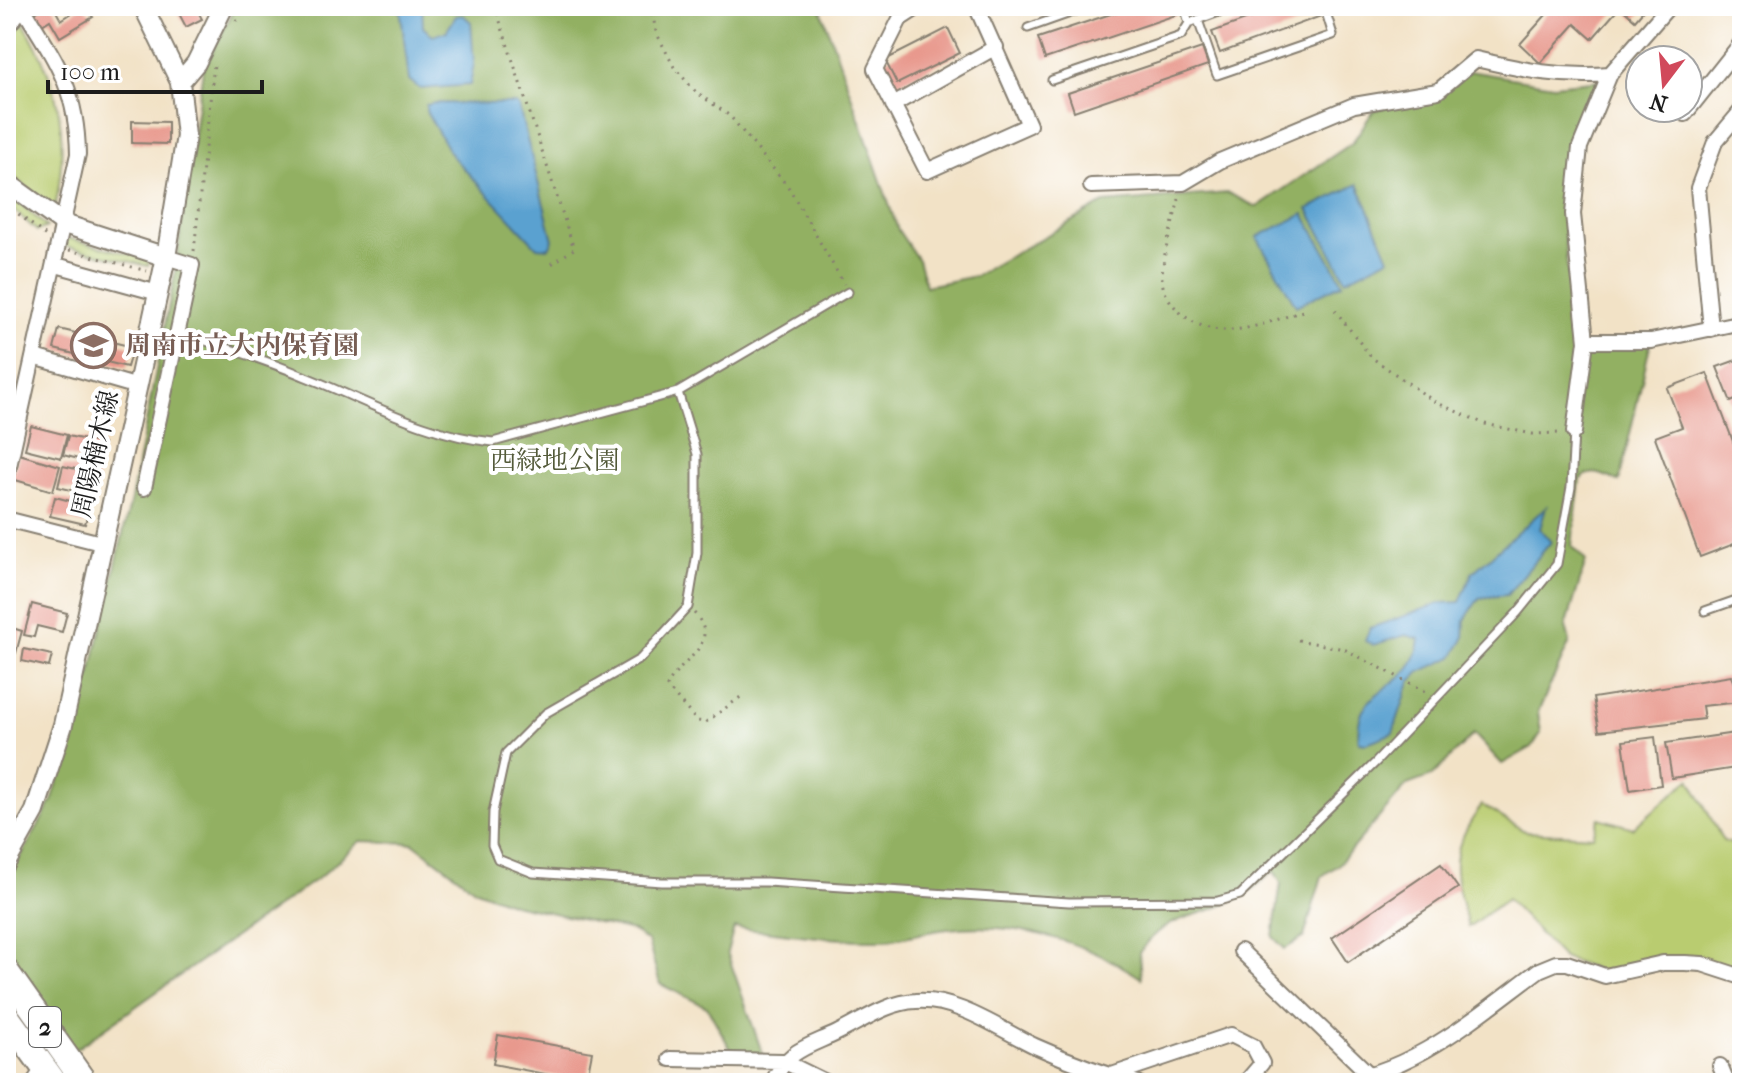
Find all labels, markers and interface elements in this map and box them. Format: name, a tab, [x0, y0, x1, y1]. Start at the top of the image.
scale bar	[48, 44, 262, 94]
north arrow	[1624, 44, 1704, 124]
text: 100 m	[60, 58, 120, 86]
text: N	[1647, 87, 1670, 117]
school or university icon: 周南市立大内保育園	[70, 321, 118, 369]
place label: 周南市立大内保育園	[125, 330, 359, 361]
street label: 周陽楠木線	[66, 387, 125, 521]
park label: 西緑地公園	[490, 445, 620, 476]
road number: 2	[29, 1007, 61, 1047]

